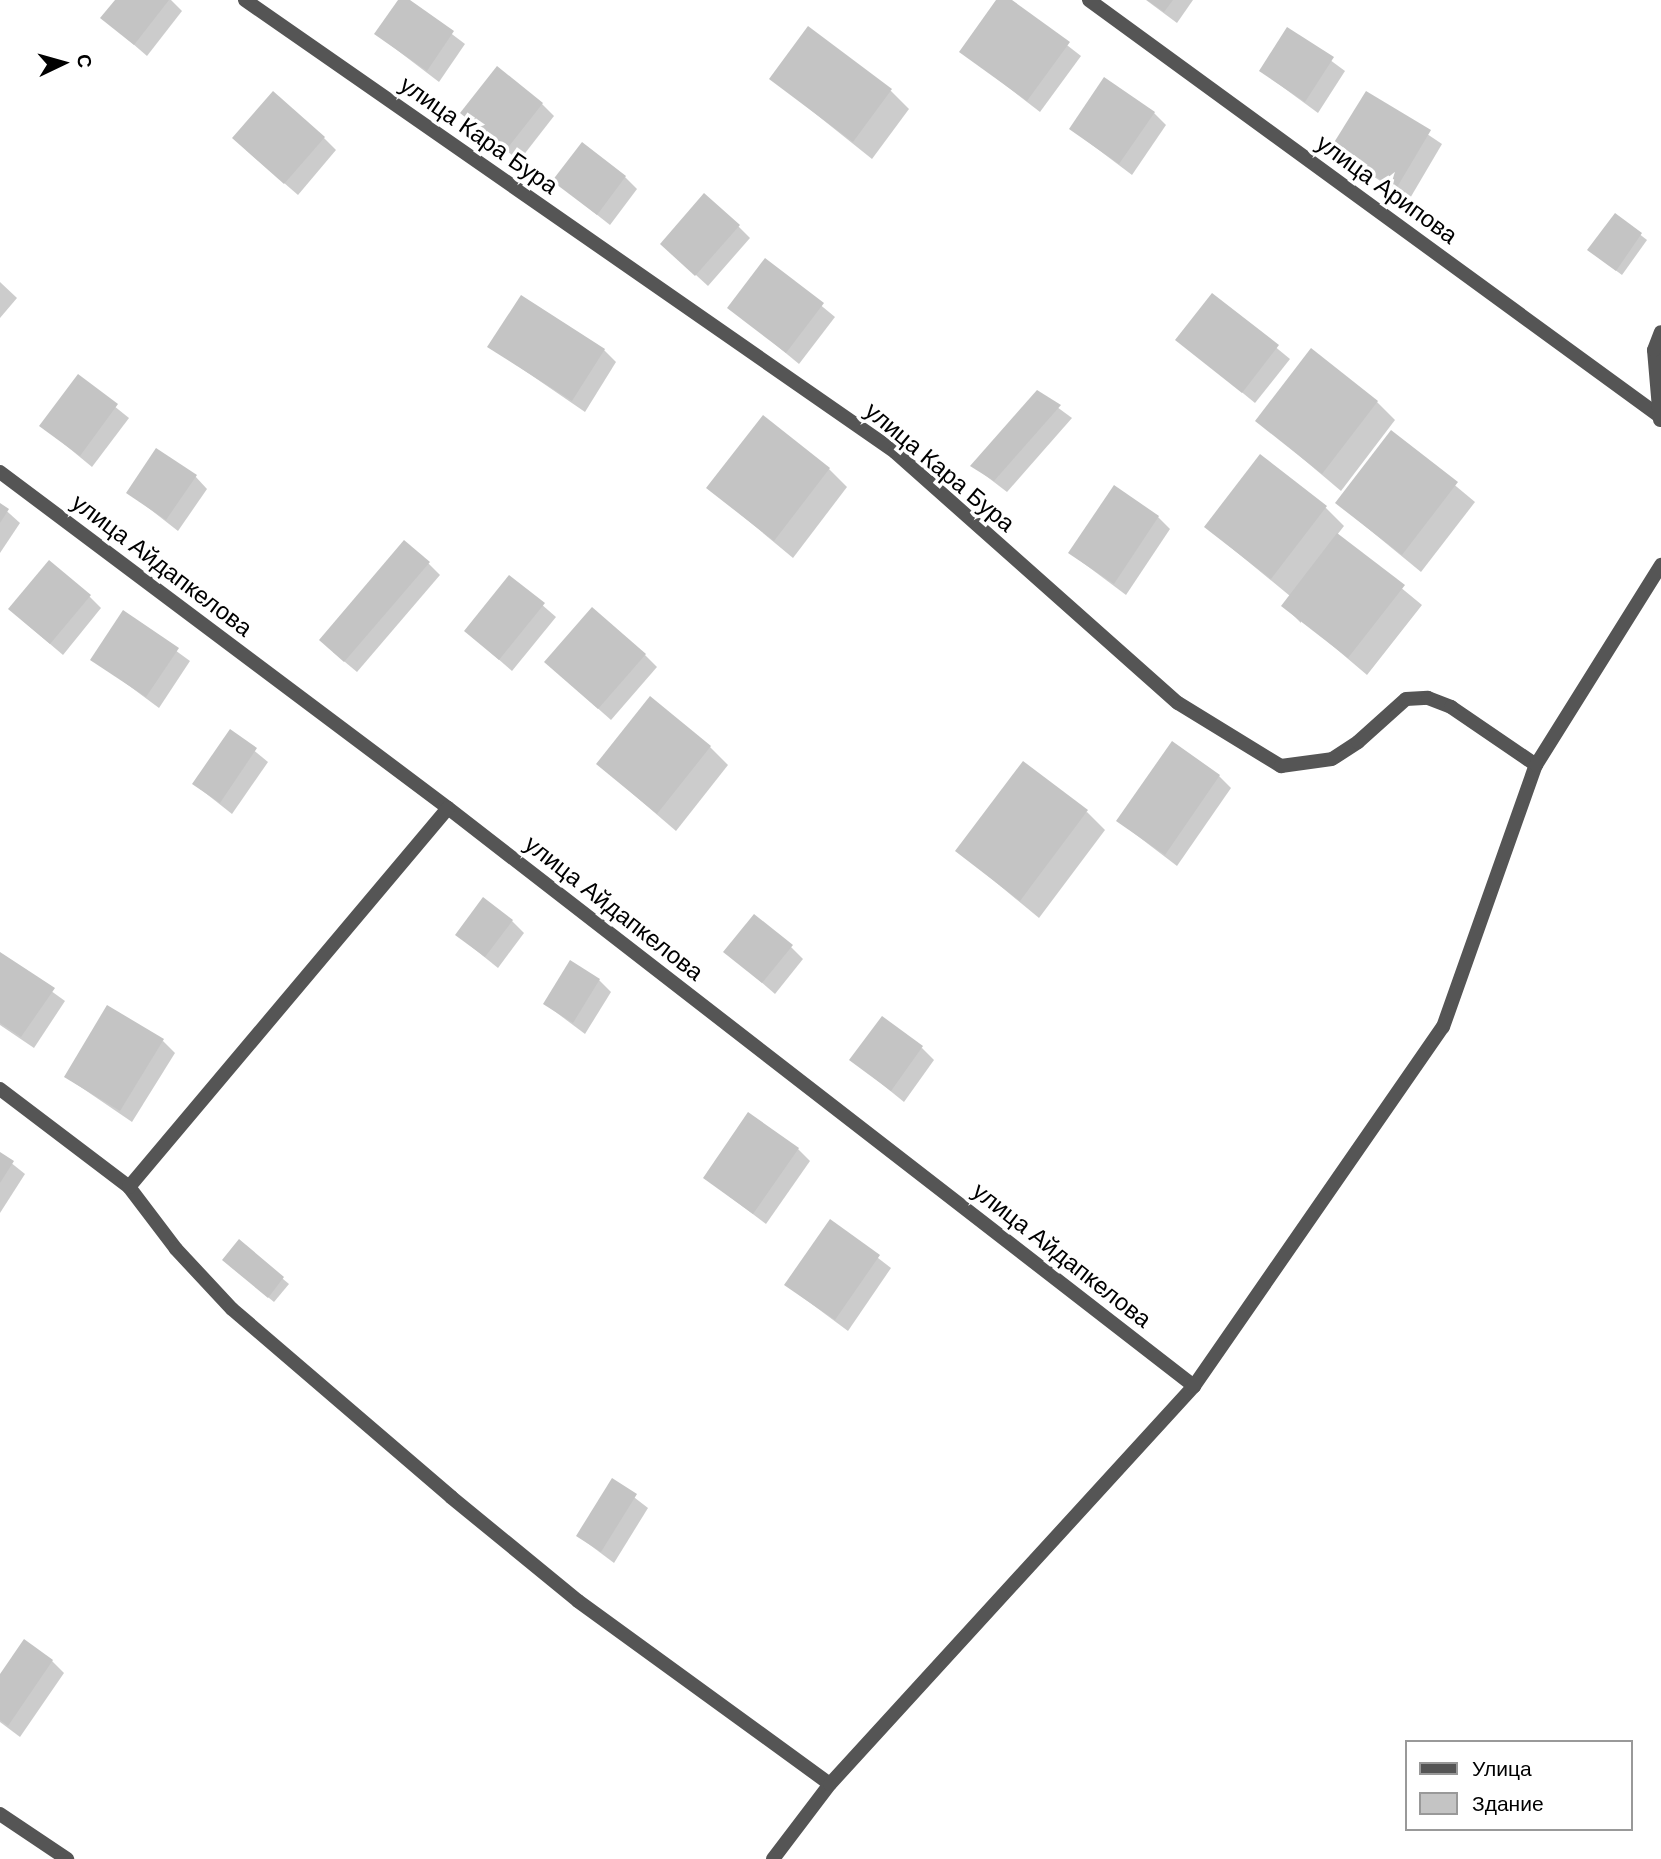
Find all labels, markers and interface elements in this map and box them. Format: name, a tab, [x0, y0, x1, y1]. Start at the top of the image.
north arrow	[28, 28, 98, 98]
text: С	[71, 53, 97, 69]
street label: улица Кара Бура	[394, 70, 564, 200]
street label: улица Арипова	[1311, 128, 1463, 250]
street label: улица Кара Бура	[859, 396, 1021, 538]
street label: улица Айдапкелова	[66, 488, 258, 642]
street label: улица Айдапкелова	[519, 829, 709, 987]
street label: улица Айдапкелова	[967, 1176, 1157, 1334]
legend	[1406, 1740, 1633, 1831]
text: Улица	[1472, 1755, 1532, 1783]
text: Здание	[1472, 1790, 1544, 1818]

